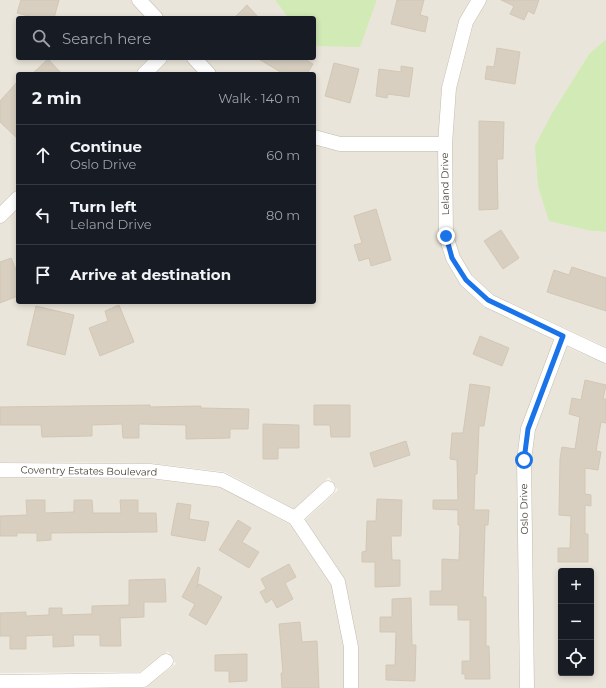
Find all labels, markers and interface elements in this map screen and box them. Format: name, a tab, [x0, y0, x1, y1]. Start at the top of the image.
search box	[16, 16, 316, 60]
icon: search	[30, 27, 52, 49]
text: Search here	[62, 29, 151, 48]
text: 2 min	[32, 88, 82, 108]
text: Walk · 140 m	[218, 90, 300, 106]
text: Continue	[70, 137, 142, 156]
icon: ahead	[32, 144, 54, 166]
text: 60 m	[266, 147, 300, 163]
street label: Leland Drive	[438, 152, 452, 216]
text: Oslo Drive	[70, 156, 136, 172]
text: Turn left	[70, 197, 137, 216]
icon: left	[32, 204, 54, 226]
text: 80 m	[266, 207, 300, 223]
text: Leland Drive	[70, 216, 152, 232]
route end	[437, 227, 455, 245]
icon: arrive	[32, 264, 54, 286]
text: Arrive at destination	[70, 265, 231, 284]
route start	[515, 451, 533, 469]
street label: Coventry Estates Boulevard	[21, 463, 157, 479]
street label: Oslo Drive	[517, 483, 531, 535]
map controls	[558, 568, 594, 676]
button: +	[558, 568, 594, 604]
button: −	[558, 604, 594, 640]
button: locate	[558, 640, 594, 676]

